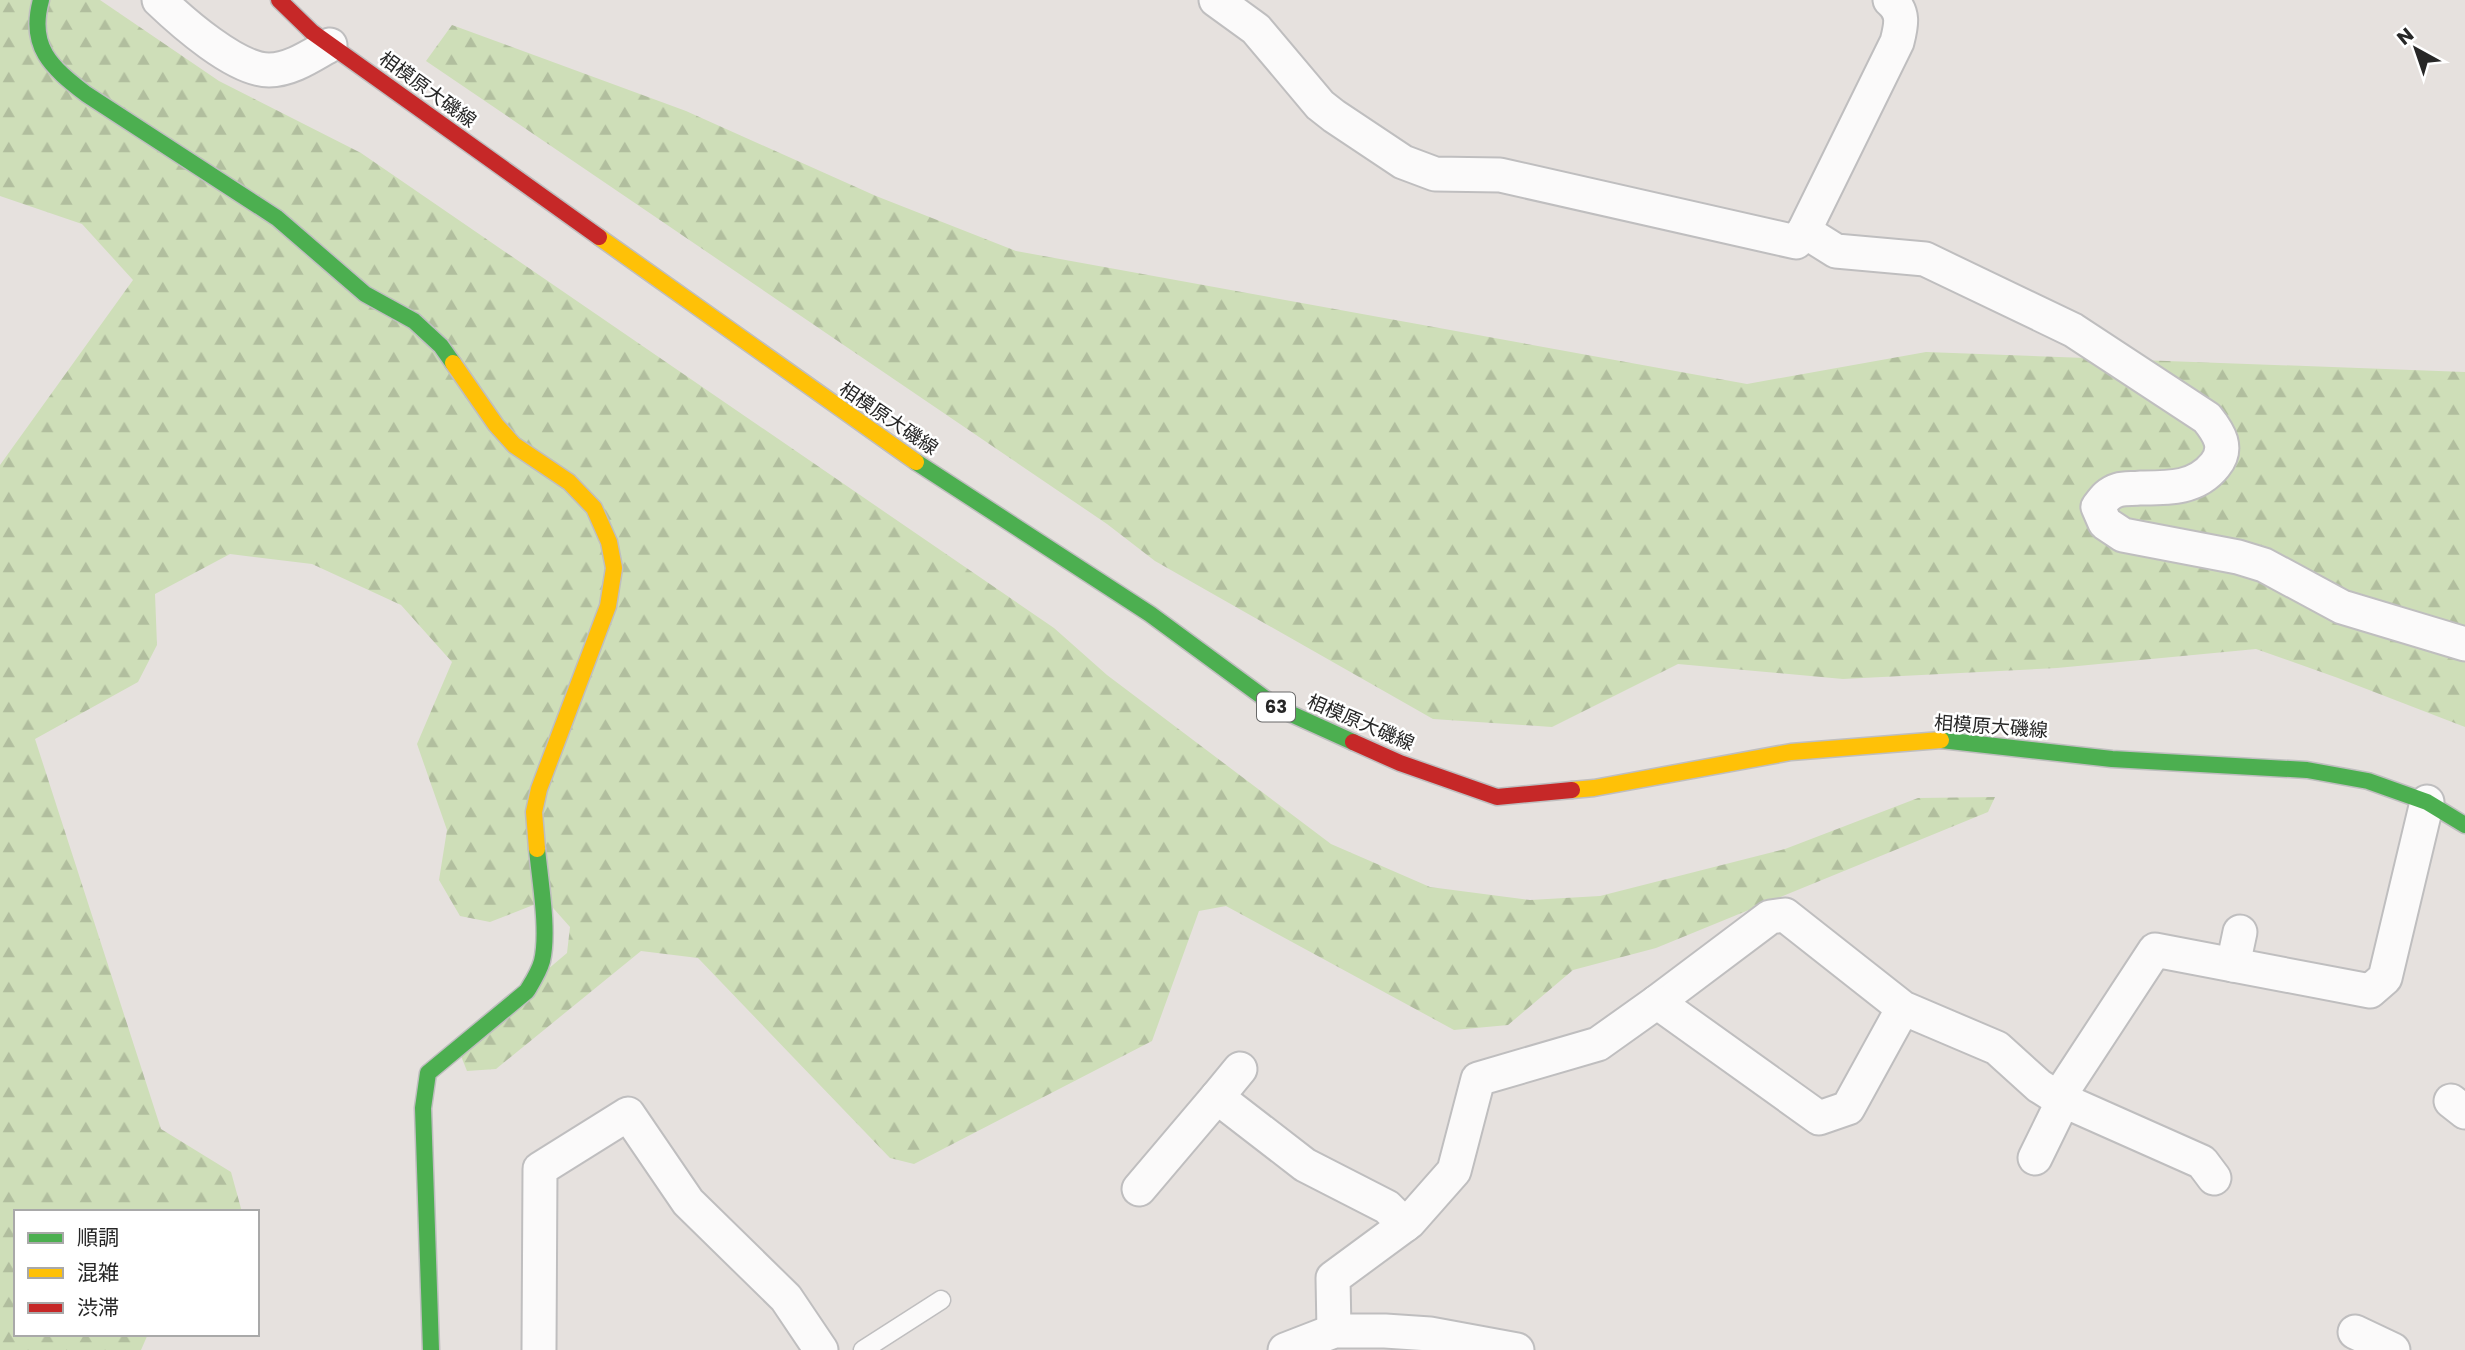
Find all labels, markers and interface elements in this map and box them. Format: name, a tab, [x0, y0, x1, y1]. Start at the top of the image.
north arrow	[2381, 14, 2451, 84]
text: N	[2391, 21, 2420, 51]
street label: 相模原大磯線	[374, 45, 482, 134]
street label: 相模原大磯線	[834, 375, 944, 461]
street label: 相模原大磯線	[1303, 688, 1419, 757]
road number: 63	[1257, 692, 1295, 722]
street label: 相模原大磯線	[1933, 709, 2049, 744]
legend	[14, 1210, 259, 1336]
text: 順調	[77, 1223, 119, 1252]
text: 混雑	[77, 1258, 119, 1287]
text: 渋滞	[77, 1293, 119, 1322]

